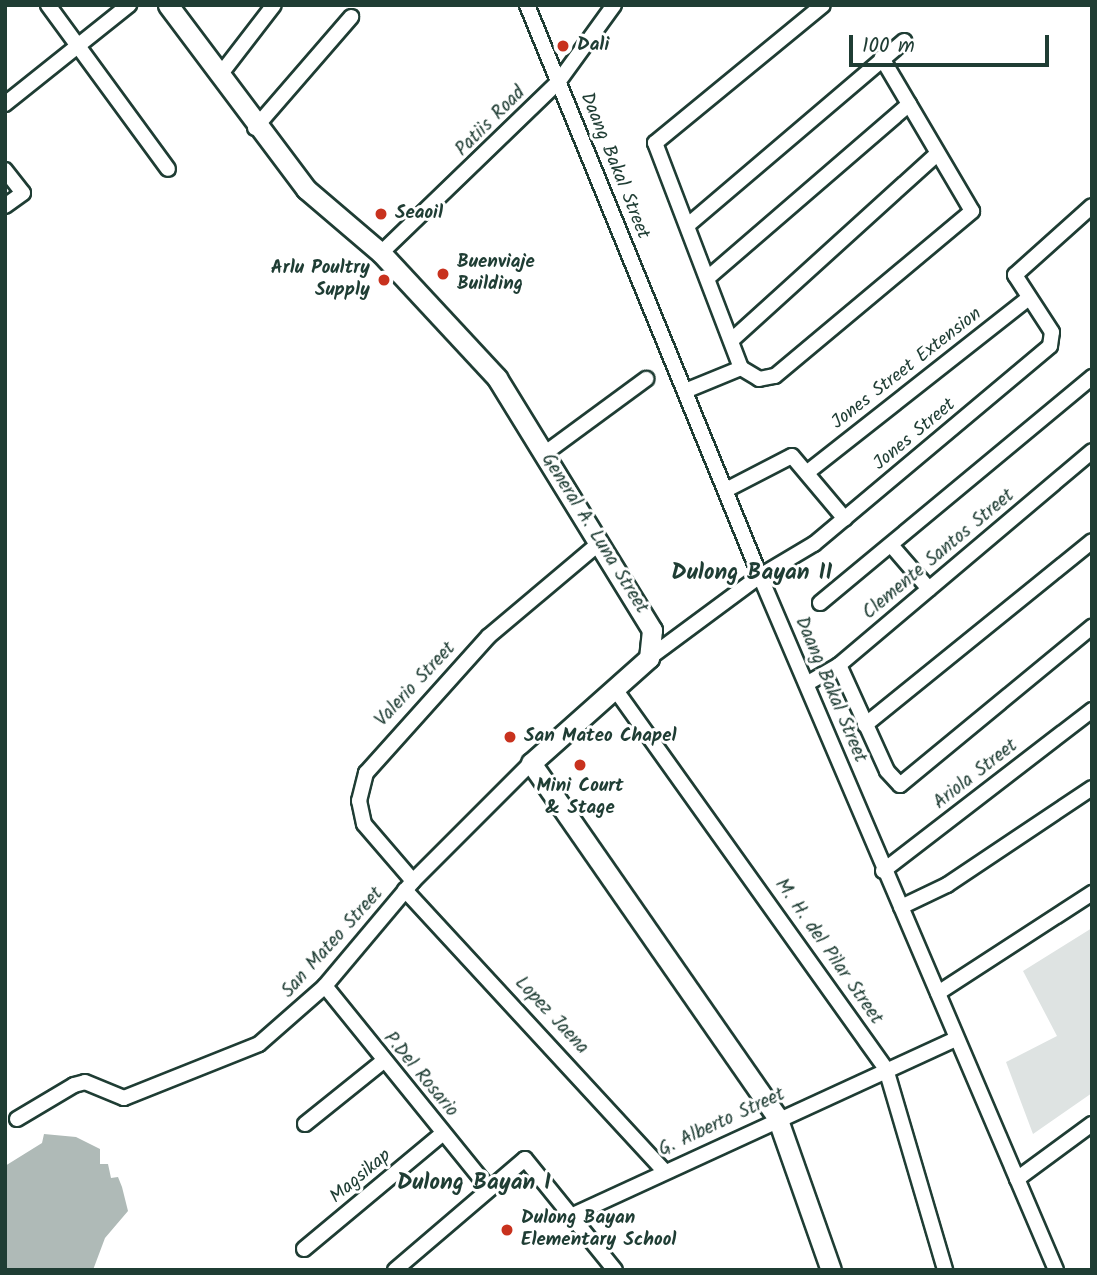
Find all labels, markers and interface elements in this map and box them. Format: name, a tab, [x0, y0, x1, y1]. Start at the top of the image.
scale bar	[852, 21, 1052, 65]
text: 100 m	[862, 30, 915, 63]
place label: Dali	[577, 35, 609, 57]
marker: Dali	[555, 38, 571, 54]
street label: Patiis Road	[451, 82, 531, 162]
street label: Daang Bakal Street	[574, 89, 654, 243]
place label: Seaoil	[395, 203, 443, 225]
marker: Seaoil	[373, 206, 389, 222]
place label: Buenviaje Building	[457, 252, 535, 296]
place label: Arlu Poultry Supply	[271, 258, 370, 302]
marker: Buenviaje Building	[435, 266, 451, 282]
marker: Arlu Poultry Supply	[376, 272, 392, 288]
street label: Jones Street Extension	[827, 303, 987, 435]
street label: Jones Street	[869, 394, 961, 476]
street label: General A. Luna Street	[535, 450, 653, 618]
street label: Clemente Santos Street	[859, 485, 1019, 625]
district label: Dulong Bayan II	[671, 559, 833, 587]
street label: Daang Bakal Street	[789, 614, 871, 766]
street label: Valerio Street	[371, 638, 461, 732]
place label: San Mateo Chapel	[524, 726, 677, 748]
marker: San Mateo Chapel	[502, 729, 518, 745]
street label: Ariola Street	[929, 735, 1023, 815]
marker: Mini Court & Stage	[572, 757, 588, 773]
place label: Mini Court & Stage	[536, 776, 624, 820]
street label: M. H. del Pilar Street	[769, 875, 887, 1029]
street label: San Mateo Street	[277, 883, 389, 1003]
street label: Lopez Jaena	[509, 972, 593, 1060]
street label: P.Del Rosario	[378, 1028, 462, 1122]
street label: G. Alberto Street	[655, 1084, 789, 1162]
street label: Magsikap	[326, 1145, 396, 1209]
district label: Dulong Bayan I	[397, 1169, 551, 1197]
place label: Dulong Bayan Elementary School	[521, 1208, 676, 1252]
marker: Dulong Bayan Elementary School	[499, 1222, 515, 1238]

